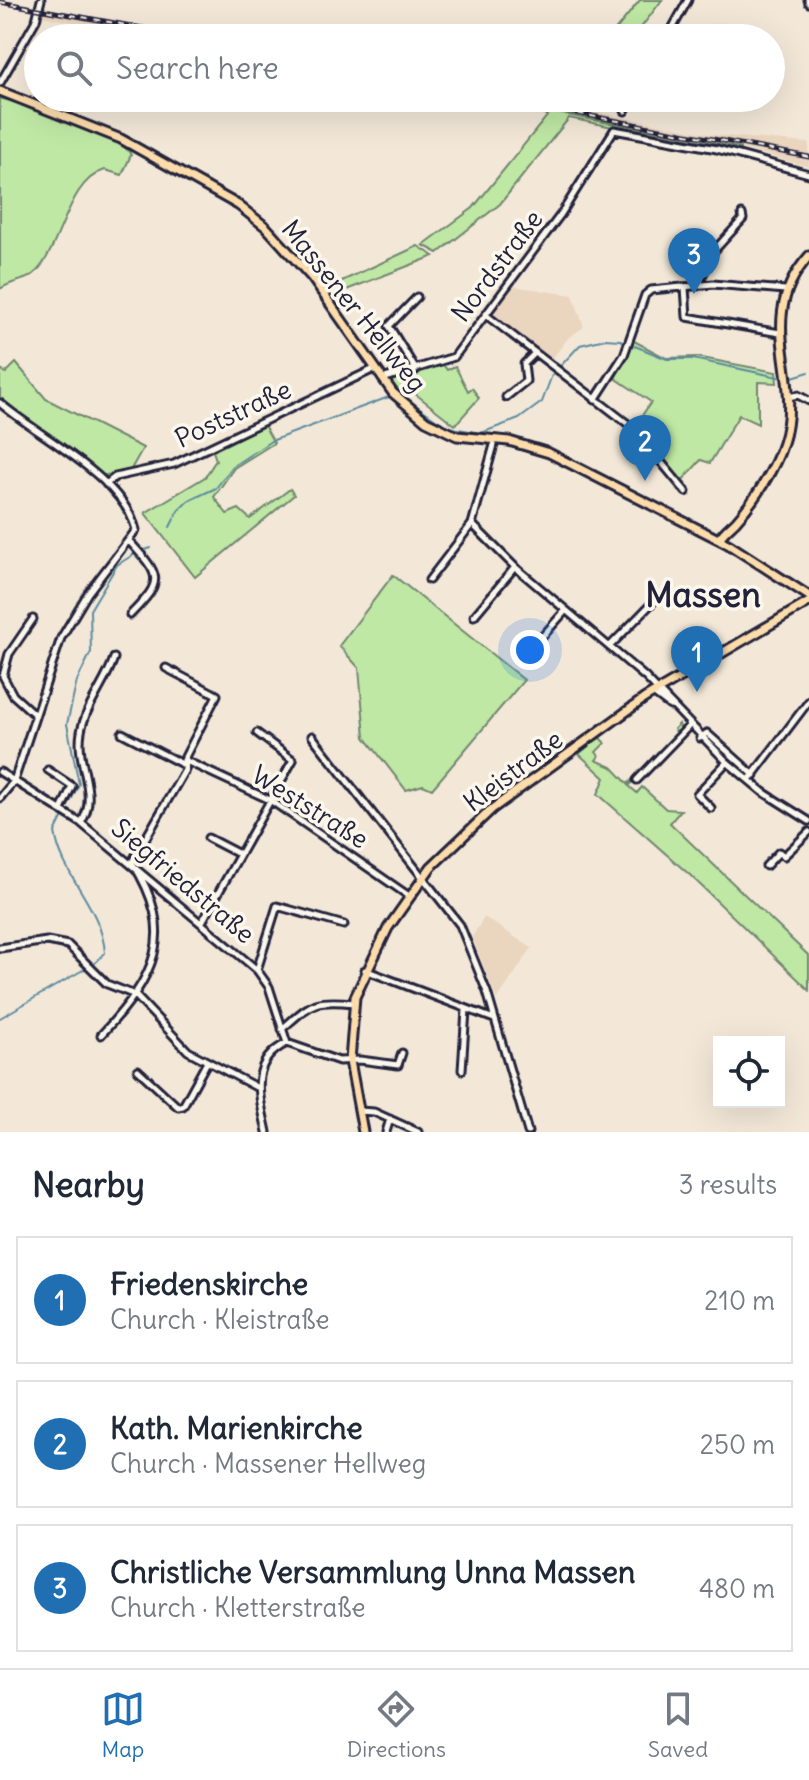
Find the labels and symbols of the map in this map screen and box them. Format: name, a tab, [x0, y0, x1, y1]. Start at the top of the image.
street label: Nordstraße	[444, 203, 549, 328]
street label: Massener Hellweg	[275, 213, 434, 399]
pin: 3	[668, 228, 720, 294]
street label: Poststraße	[170, 372, 296, 455]
pin: 2	[619, 415, 671, 481]
district label: Massen	[645, 573, 761, 616]
pin: 1	[671, 626, 723, 692]
your location	[510, 630, 550, 670]
street label: Kleistraße	[457, 723, 569, 819]
street label: Weststraße	[246, 758, 375, 855]
street label: Siegfriedstraße	[105, 811, 262, 950]

